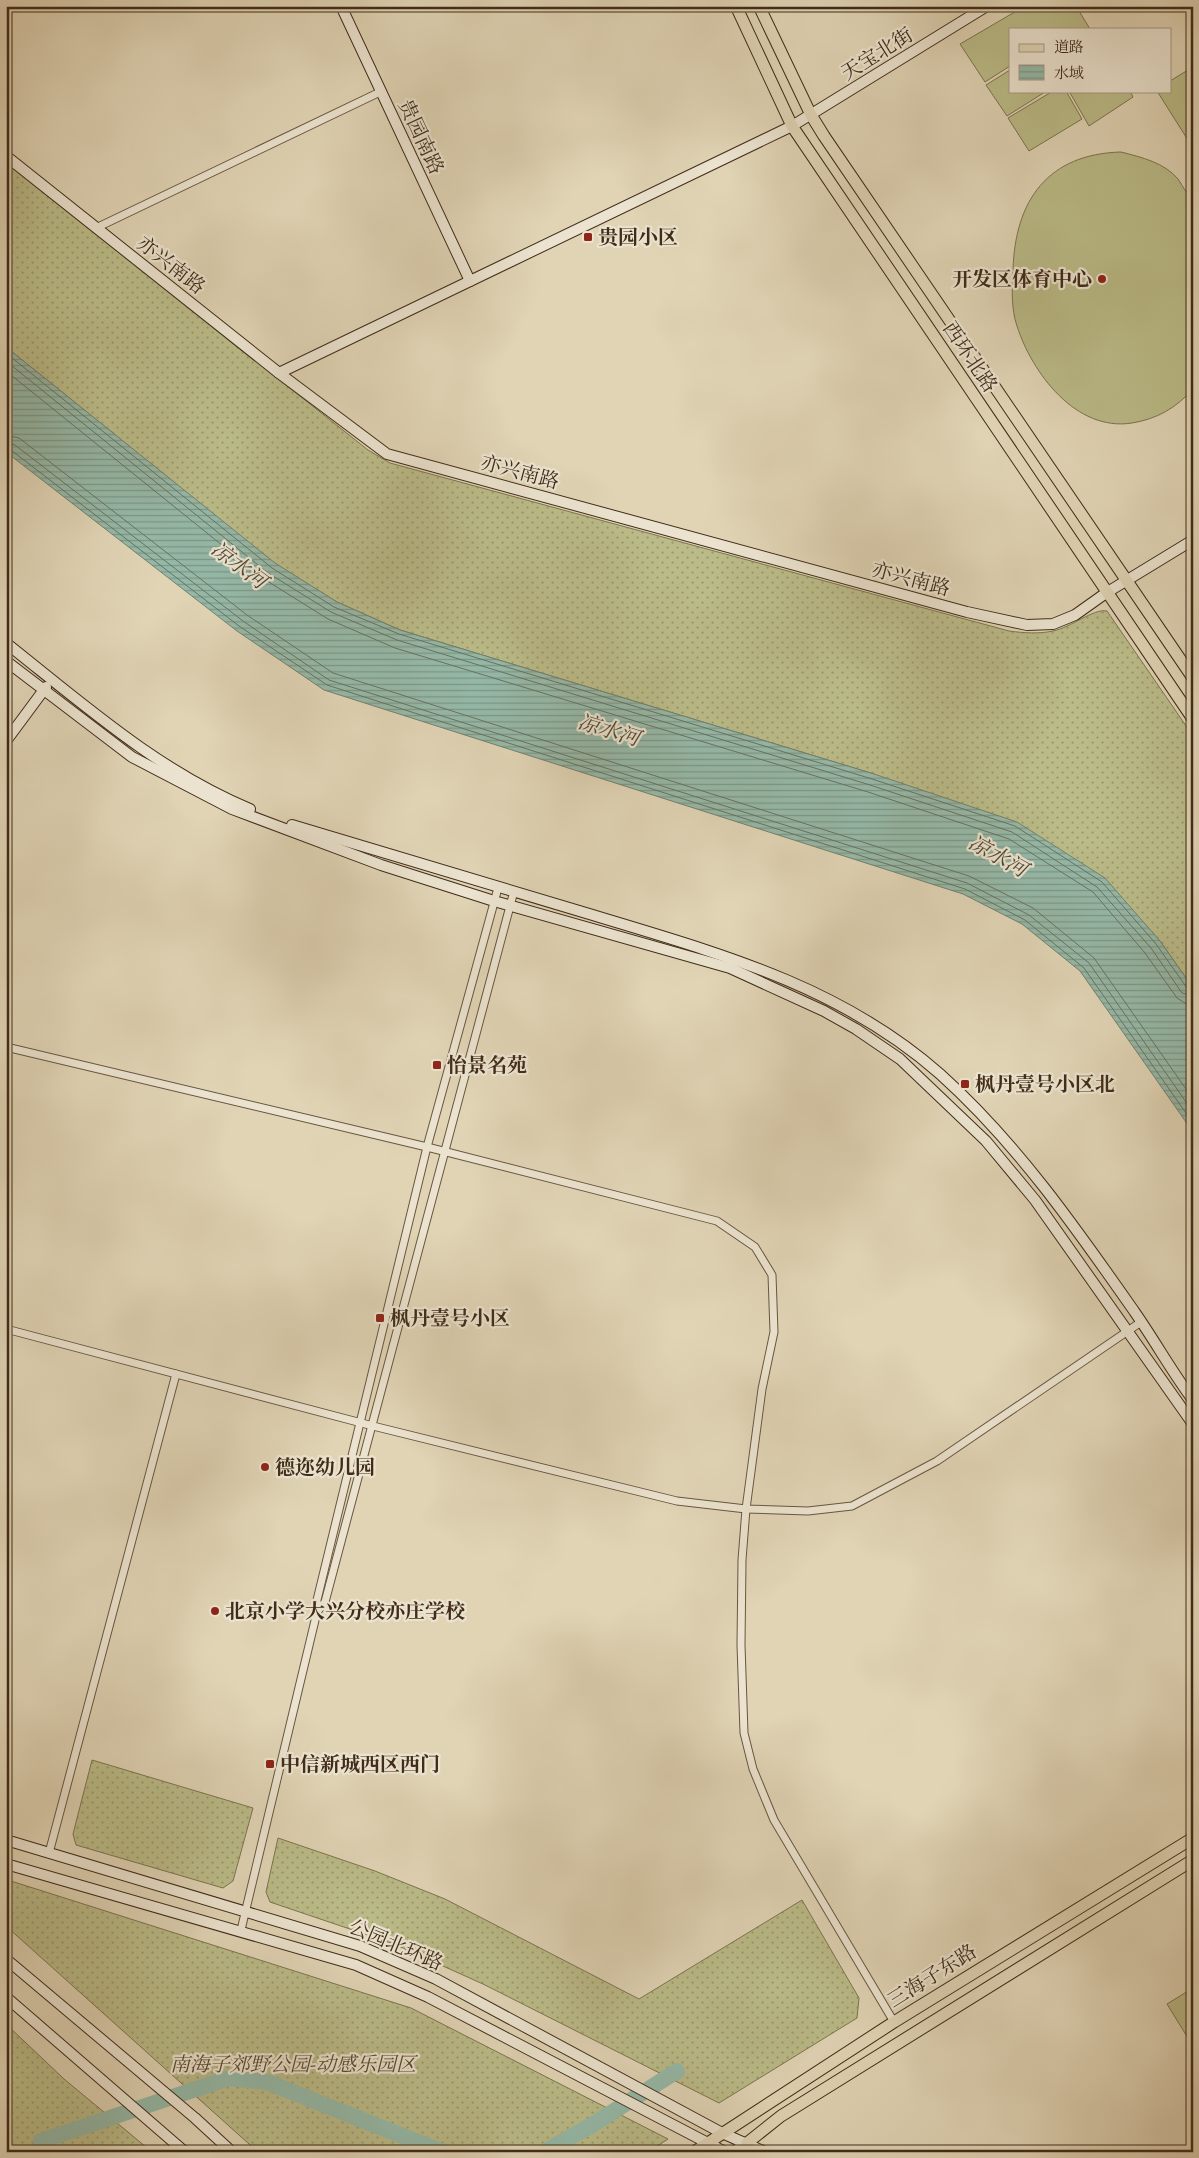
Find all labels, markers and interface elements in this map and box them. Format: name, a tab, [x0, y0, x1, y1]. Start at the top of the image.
street label: 天宝北街	[836, 21, 918, 87]
legend	[1009, 28, 1172, 92]
text: 道路	[1054, 37, 1084, 57]
text: 水域	[1054, 63, 1084, 83]
street label: 贵园南路	[392, 95, 450, 179]
place label: 贵园小区	[598, 224, 678, 251]
street label: 亦兴南路	[131, 230, 211, 300]
marker: 贵园小区	[582, 231, 594, 243]
place label: 开发区体育中心	[952, 266, 1092, 293]
marker: 开发区体育中心	[1096, 273, 1108, 285]
street label: 西环北路	[936, 316, 1004, 398]
street label: 亦兴南路	[478, 449, 562, 495]
water label: 凉水河	[205, 535, 276, 598]
street label: 亦兴南路	[869, 556, 953, 602]
water label: 凉水河	[575, 707, 647, 754]
water label: 凉水河	[964, 828, 1036, 885]
place label: 怡景名苑	[447, 1052, 527, 1079]
marker: 怡景名苑	[431, 1059, 443, 1071]
place label: 枫丹壹号小区北	[975, 1071, 1115, 1098]
marker: 枫丹壹号小区北	[959, 1078, 971, 1090]
place label: 枫丹壹号小区	[390, 1305, 510, 1332]
marker: 枫丹壹号小区	[374, 1312, 386, 1324]
place label: 德迩幼儿园	[275, 1454, 375, 1481]
marker: 德迩幼儿园	[259, 1461, 271, 1473]
place label: 北京小学大兴分校亦庄学校	[225, 1598, 465, 1625]
marker: 北京小学大兴分校亦庄学校	[209, 1605, 221, 1617]
place label: 中信新城西区西门	[280, 1751, 440, 1778]
marker: 中信新城西区西门	[264, 1758, 276, 1770]
street label: 公园北环路	[345, 1913, 447, 1977]
street label: 三海子东路	[882, 1938, 982, 2014]
park label: 南海子郊野公园-动感乐园区	[170, 2051, 419, 2078]

